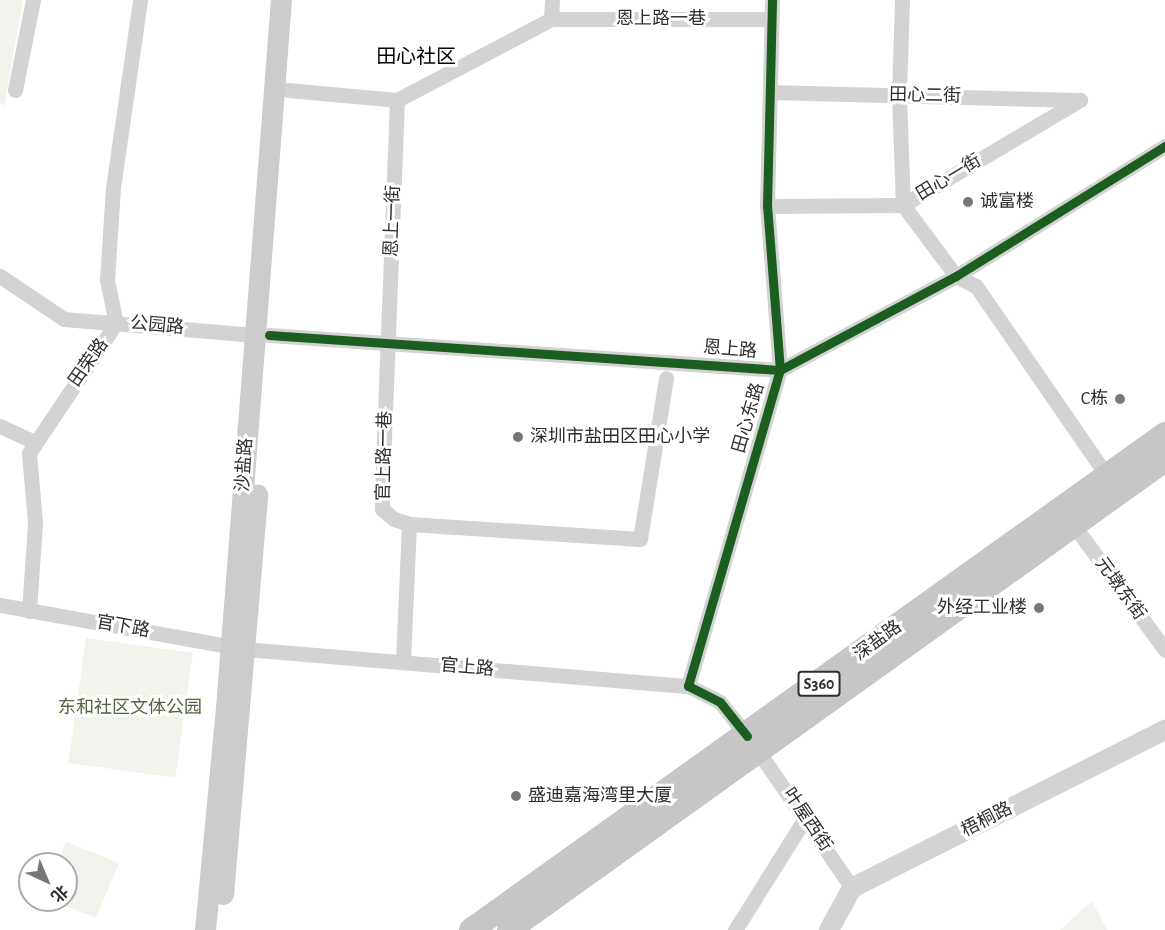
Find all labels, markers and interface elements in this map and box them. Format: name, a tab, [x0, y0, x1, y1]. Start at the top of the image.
street label: 恩上路一巷	[616, 8, 706, 30]
district label: 田心社区	[376, 45, 456, 69]
street label: 田心二街	[889, 85, 961, 107]
street label: 田心一街	[913, 150, 985, 206]
street label: 恩上一街	[381, 185, 405, 257]
place label: 诚富楼	[980, 191, 1034, 213]
marker: 诚富楼	[961, 195, 975, 209]
street label: 公园路	[129, 313, 185, 339]
street label: 田荣路	[65, 335, 113, 391]
street label: 恩上路	[702, 337, 758, 363]
street label: 田心东路	[729, 380, 769, 456]
place label: C栋	[1081, 388, 1108, 410]
marker: C栋	[1113, 392, 1127, 406]
street label: 官上路一巷	[373, 411, 397, 501]
place label: 深圳市盐田区田心小学	[530, 426, 710, 448]
marker: 深圳市盐田区田心小学	[511, 430, 525, 444]
street label: 沙盐路	[232, 437, 258, 493]
street label: 元墩东街	[1090, 554, 1150, 624]
place label: 外经工业楼	[937, 597, 1027, 619]
marker: 外经工业楼	[1032, 601, 1046, 615]
street label: 官下路	[95, 612, 151, 642]
street label: 深盐路	[850, 616, 906, 666]
street label: 官上路	[439, 655, 495, 681]
road number: S360	[796, 671, 842, 697]
park label: 东和社区文体公园	[58, 697, 202, 719]
street label: 叶屋西街	[778, 784, 836, 856]
place label: 盛迪嘉海湾里大厦	[528, 785, 672, 807]
marker: 盛迪嘉海湾里大厦	[509, 789, 523, 803]
street label: 梧桐路	[958, 798, 1016, 842]
north arrow	[18, 852, 78, 912]
text: 北	[48, 882, 70, 905]

